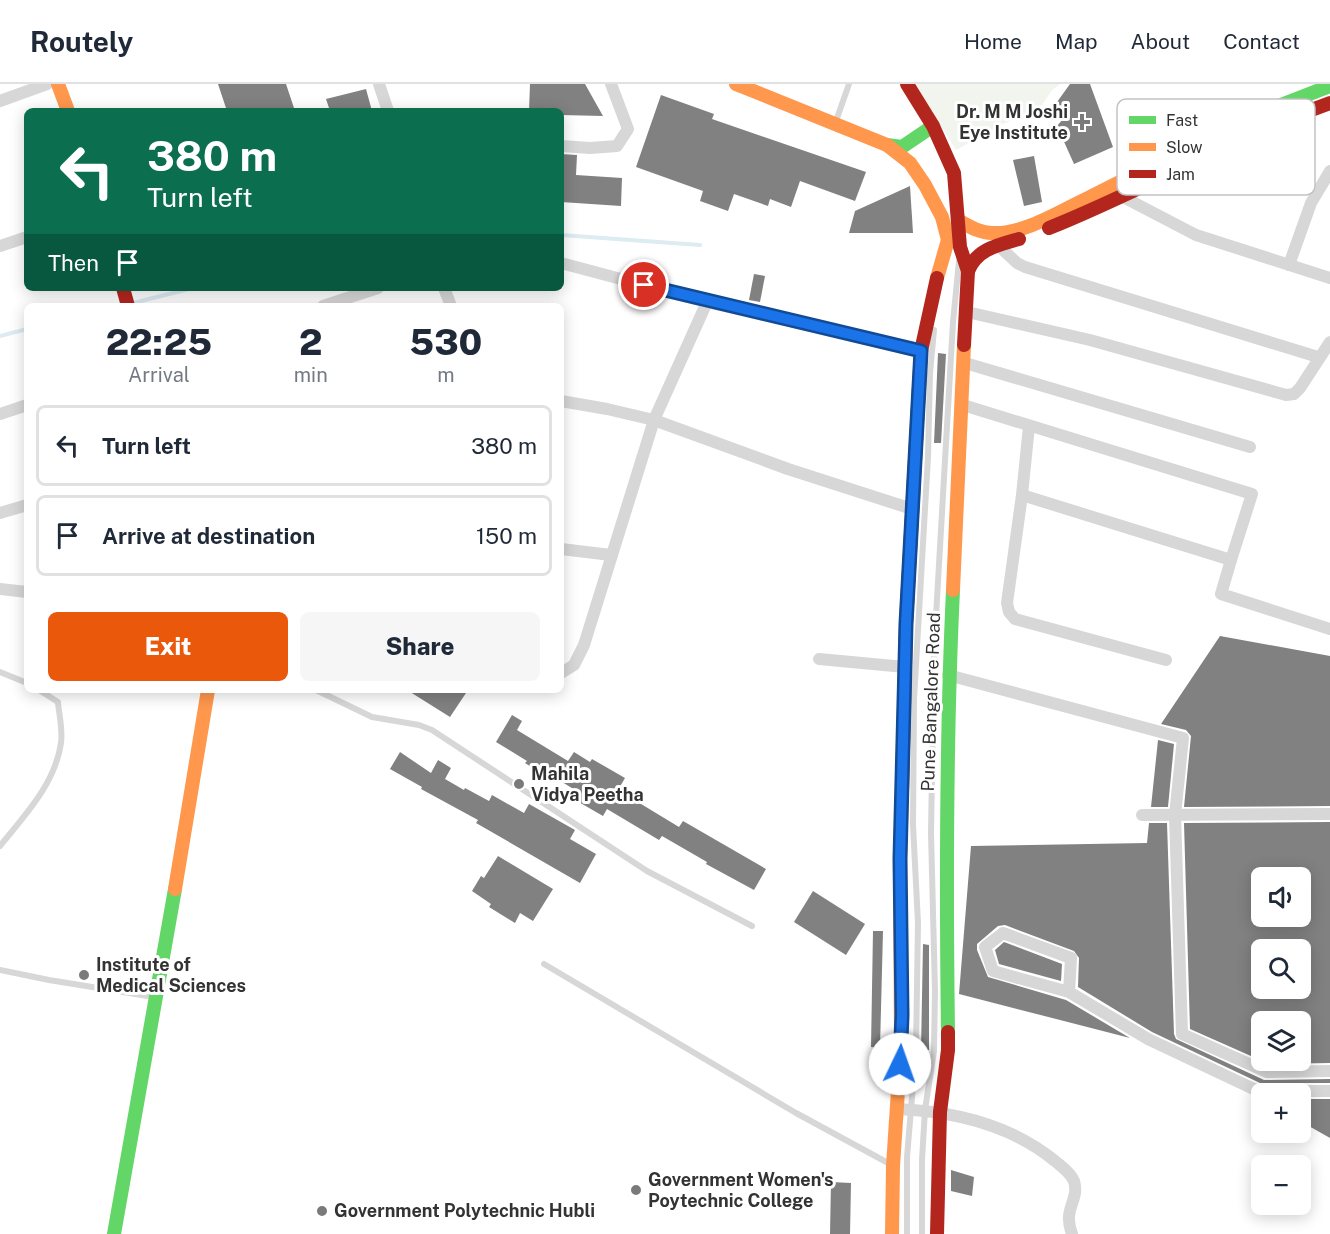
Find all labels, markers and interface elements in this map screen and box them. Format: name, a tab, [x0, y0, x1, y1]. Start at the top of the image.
text: Routely	[30, 25, 133, 58]
text: Home	[964, 29, 1022, 54]
text: Map	[1055, 29, 1098, 54]
text: About	[1131, 29, 1190, 54]
text: Contact	[1223, 29, 1300, 54]
legend	[1117, 99, 1315, 195]
place label: Dr. M M Joshi Eye Institute	[956, 101, 1068, 143]
text: Fast	[1166, 111, 1198, 130]
marker: Dr. M M Joshi Eye Institute	[1073, 113, 1091, 131]
text: 380 m	[147, 131, 277, 180]
icon: left	[48, 132, 126, 210]
text: Slow	[1166, 138, 1203, 157]
text: Jam	[1166, 165, 1195, 184]
text: Turn left	[147, 181, 253, 213]
icon: arrive	[111, 246, 144, 279]
text: Then	[48, 250, 99, 276]
pin	[618, 259, 669, 310]
icon: arrive	[627, 268, 660, 301]
text: 22:25	[106, 321, 212, 363]
text: 2	[299, 321, 322, 363]
text: 530	[409, 321, 482, 363]
text: Arrival	[128, 363, 190, 387]
text: min	[294, 363, 328, 387]
text: m	[437, 363, 454, 387]
icon: left	[51, 429, 84, 462]
text: Turn left	[102, 433, 191, 459]
text: 380 m	[471, 433, 537, 459]
icon: arrive	[51, 519, 84, 552]
text: Arrive at destination	[102, 523, 315, 549]
text: 150 m	[476, 523, 537, 549]
button: Exit	[48, 612, 288, 681]
button: Share	[300, 612, 540, 681]
street label: Pune Bangalore Road	[917, 612, 944, 792]
place label: Mahila Vidya Peetha	[531, 763, 644, 805]
marker: Mahila Vidya Peetha	[512, 777, 526, 791]
map controls	[1251, 867, 1311, 1215]
button: sound	[1251, 867, 1311, 927]
button: search	[1251, 939, 1311, 999]
place label: Institute of Medical Sciences	[96, 954, 246, 996]
marker: Institute of Medical Sciences	[77, 968, 91, 982]
button: layers	[1251, 1011, 1311, 1071]
position arrow	[868, 1032, 932, 1096]
button: +	[1251, 1083, 1311, 1143]
button: −	[1251, 1155, 1311, 1215]
place label: Government Women's Poytechnic College	[648, 1169, 834, 1211]
marker: Government Women's Poytechnic College	[629, 1183, 643, 1197]
place label: Government Polytechnic Hubli	[334, 1200, 595, 1221]
marker: Government Polytechnic Hubli	[315, 1204, 329, 1218]

